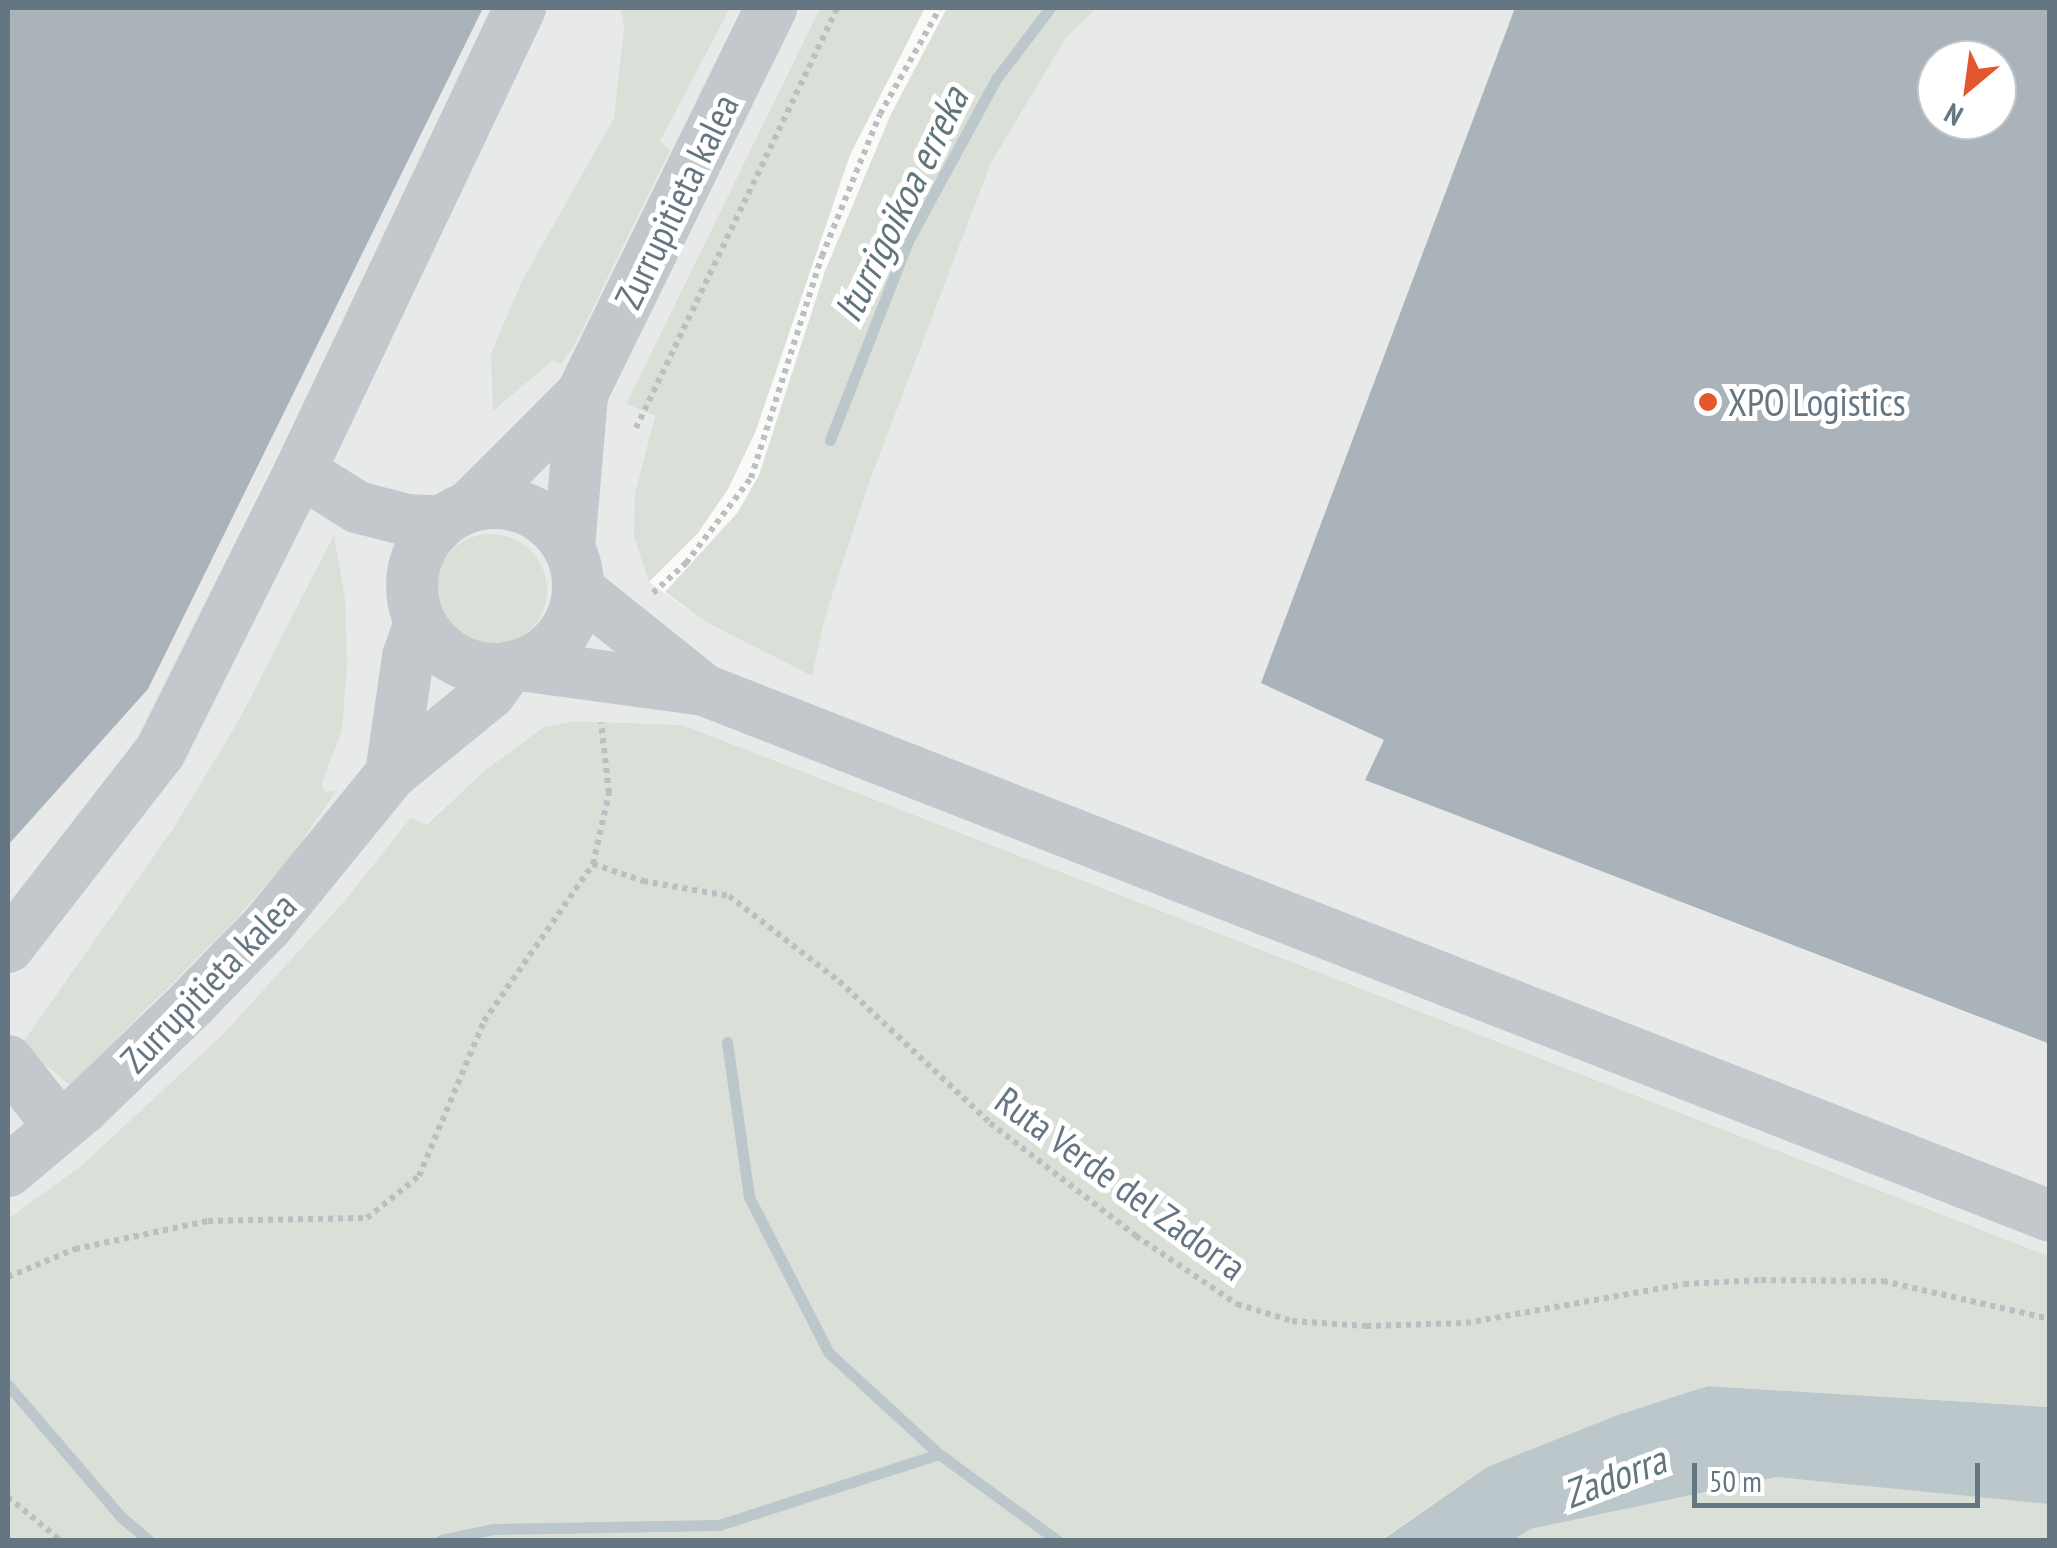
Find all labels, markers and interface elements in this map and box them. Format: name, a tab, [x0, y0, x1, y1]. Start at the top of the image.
north arrow	[1917, 40, 2017, 140]
water label: Iturrigoikoa erreka	[823, 79, 977, 329]
street label: Zurrupitieta kalea	[605, 87, 747, 315]
text: N	[1938, 95, 1969, 135]
place label: XPO Logistics	[1728, 379, 1906, 425]
marker: XPO Logistics	[1697, 391, 1719, 413]
street label: Zurrupitieta kalea	[111, 883, 305, 1081]
street label: Ruta Verde del Zadorra	[986, 1076, 1256, 1290]
water label: Zadorra	[1556, 1435, 1672, 1517]
scale bar	[1697, 1443, 1984, 1505]
text: 50 m	[1709, 1461, 1762, 1500]

